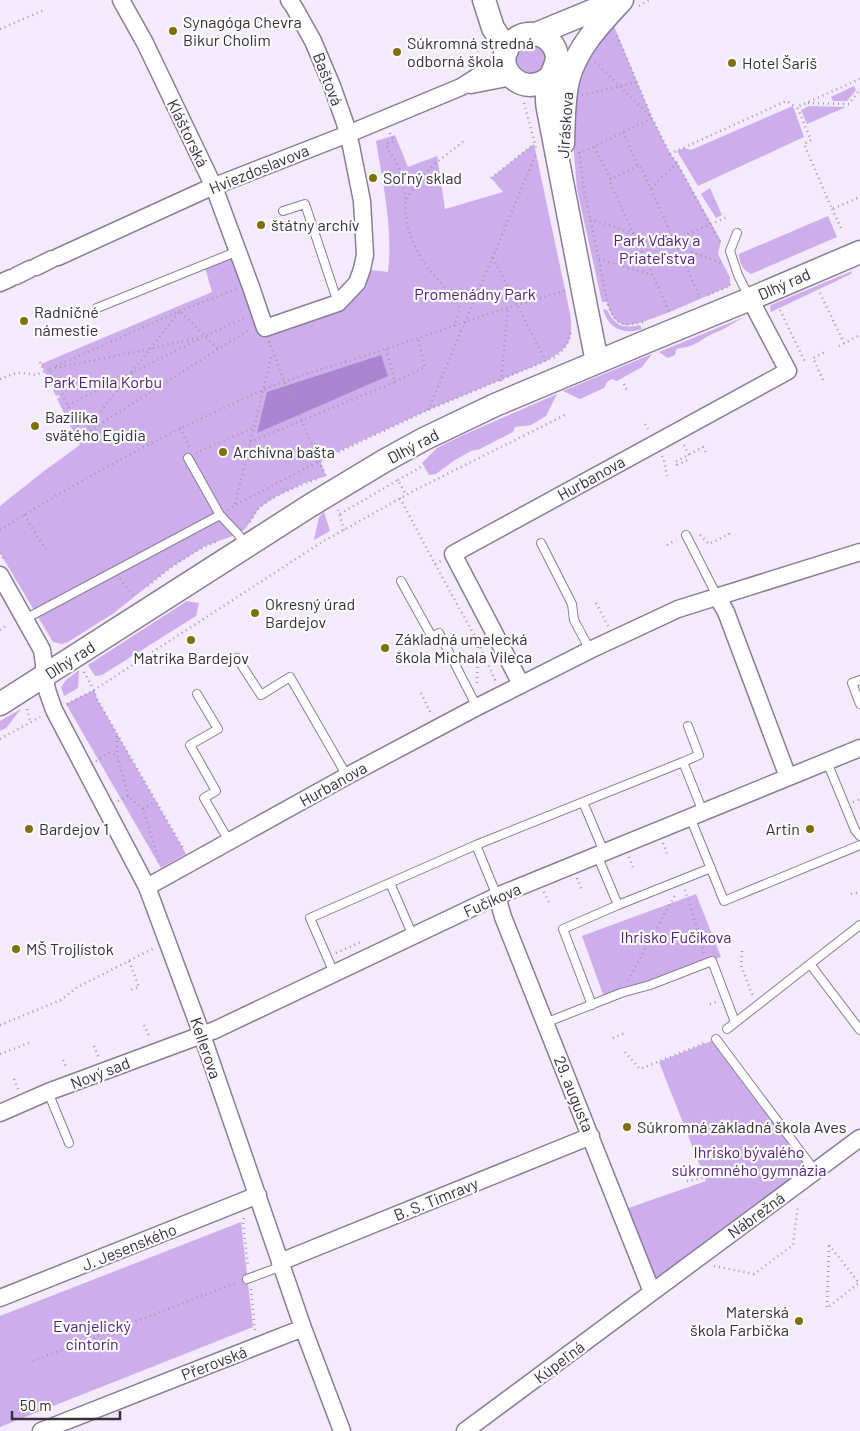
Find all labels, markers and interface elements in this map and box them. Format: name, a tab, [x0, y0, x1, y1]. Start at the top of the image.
place label: Synagóga Chevra Bikur Cholim	[183, 12, 302, 49]
marker: Synagóga Chevra Bikur Cholim	[167, 25, 179, 37]
place label: Súkromná stredná odborná škola	[407, 33, 534, 70]
marker: Súkromná stredná odborná škola	[391, 46, 403, 58]
street label: Baštová	[310, 50, 347, 108]
place label: Hotel Šariš	[742, 53, 817, 72]
marker: Hotel Šariš	[726, 57, 738, 69]
street label: Jiráskova	[553, 91, 576, 159]
street label: Kláštorská	[164, 96, 213, 170]
street label: Hviezdoslavova	[206, 140, 312, 197]
place label: Soľný sklad	[383, 168, 462, 187]
marker: Soľný sklad	[367, 172, 379, 184]
place label: štátny archív	[271, 215, 360, 234]
marker: štátny archív	[255, 219, 267, 231]
park label: Park Vďaky a Priateľstva	[614, 230, 700, 267]
street label: Dlhý rad	[755, 264, 813, 303]
park label: Promenádny Park	[414, 284, 536, 303]
place label: Radničné námestie	[34, 302, 99, 339]
marker: Radničné námestie	[18, 315, 30, 327]
park label: Park Emila Korbu	[44, 372, 162, 391]
place label: Bazilika svätého Egidia	[45, 407, 146, 444]
marker: Bazilika svätého Egidia	[29, 420, 41, 432]
street label: Dlhý rad	[384, 424, 442, 467]
place label: Archívna bašta	[233, 442, 335, 461]
marker: Archívna bašta	[217, 446, 229, 458]
street label: Hurbanova	[554, 451, 628, 504]
place label: Okresný úrad Bardejov	[265, 594, 355, 631]
marker: Okresný úrad Bardejov	[249, 607, 261, 619]
place label: Základná umelecká škola Michala Vileca	[395, 629, 532, 666]
marker: Matrika Bardejov	[185, 634, 197, 646]
street label: Dlhý rad	[41, 637, 98, 683]
marker: Základná umelecká škola Michala Vileca	[379, 642, 391, 654]
place label: Matrika Bardejov	[133, 648, 249, 667]
street label: Hurbanova	[296, 757, 370, 810]
place label: Bardejov 1	[39, 819, 109, 838]
place label: Artin	[766, 819, 800, 838]
marker: Bardejov 1	[23, 823, 35, 835]
marker: Artin	[804, 823, 816, 835]
street label: Fučíkova	[460, 878, 523, 921]
park label: Ihrisko Fučíkova	[621, 927, 731, 946]
place label: MŠ Trojlístok	[26, 939, 114, 958]
marker: MŠ Trojlístok	[10, 943, 22, 955]
street label: Kellerova	[187, 1015, 226, 1081]
street label: Nový sad	[67, 1053, 132, 1093]
street label: 29. augusta	[551, 1053, 598, 1135]
place label: Súkromná základná škola Aves	[637, 1117, 846, 1136]
marker: Súkromná základná škola Aves	[621, 1121, 633, 1133]
park label: Ihrisko bývalého súkromného gymnázia	[672, 1142, 826, 1179]
street label: B. S. Timravy	[391, 1173, 481, 1224]
street label: Nábrežná	[723, 1188, 788, 1242]
street label: J. Jesenského	[79, 1219, 179, 1274]
place label: Materská škola Farbička	[690, 1302, 789, 1339]
marker: Materská škola Farbička	[793, 1315, 805, 1327]
park label: Evanjelický cintorín	[53, 1316, 132, 1353]
street label: Kúpeľná	[530, 1337, 588, 1387]
street label: Přerovská	[178, 1341, 249, 1384]
scale bar	[12, 1388, 120, 1420]
text: 50 m	[20, 1396, 52, 1414]

